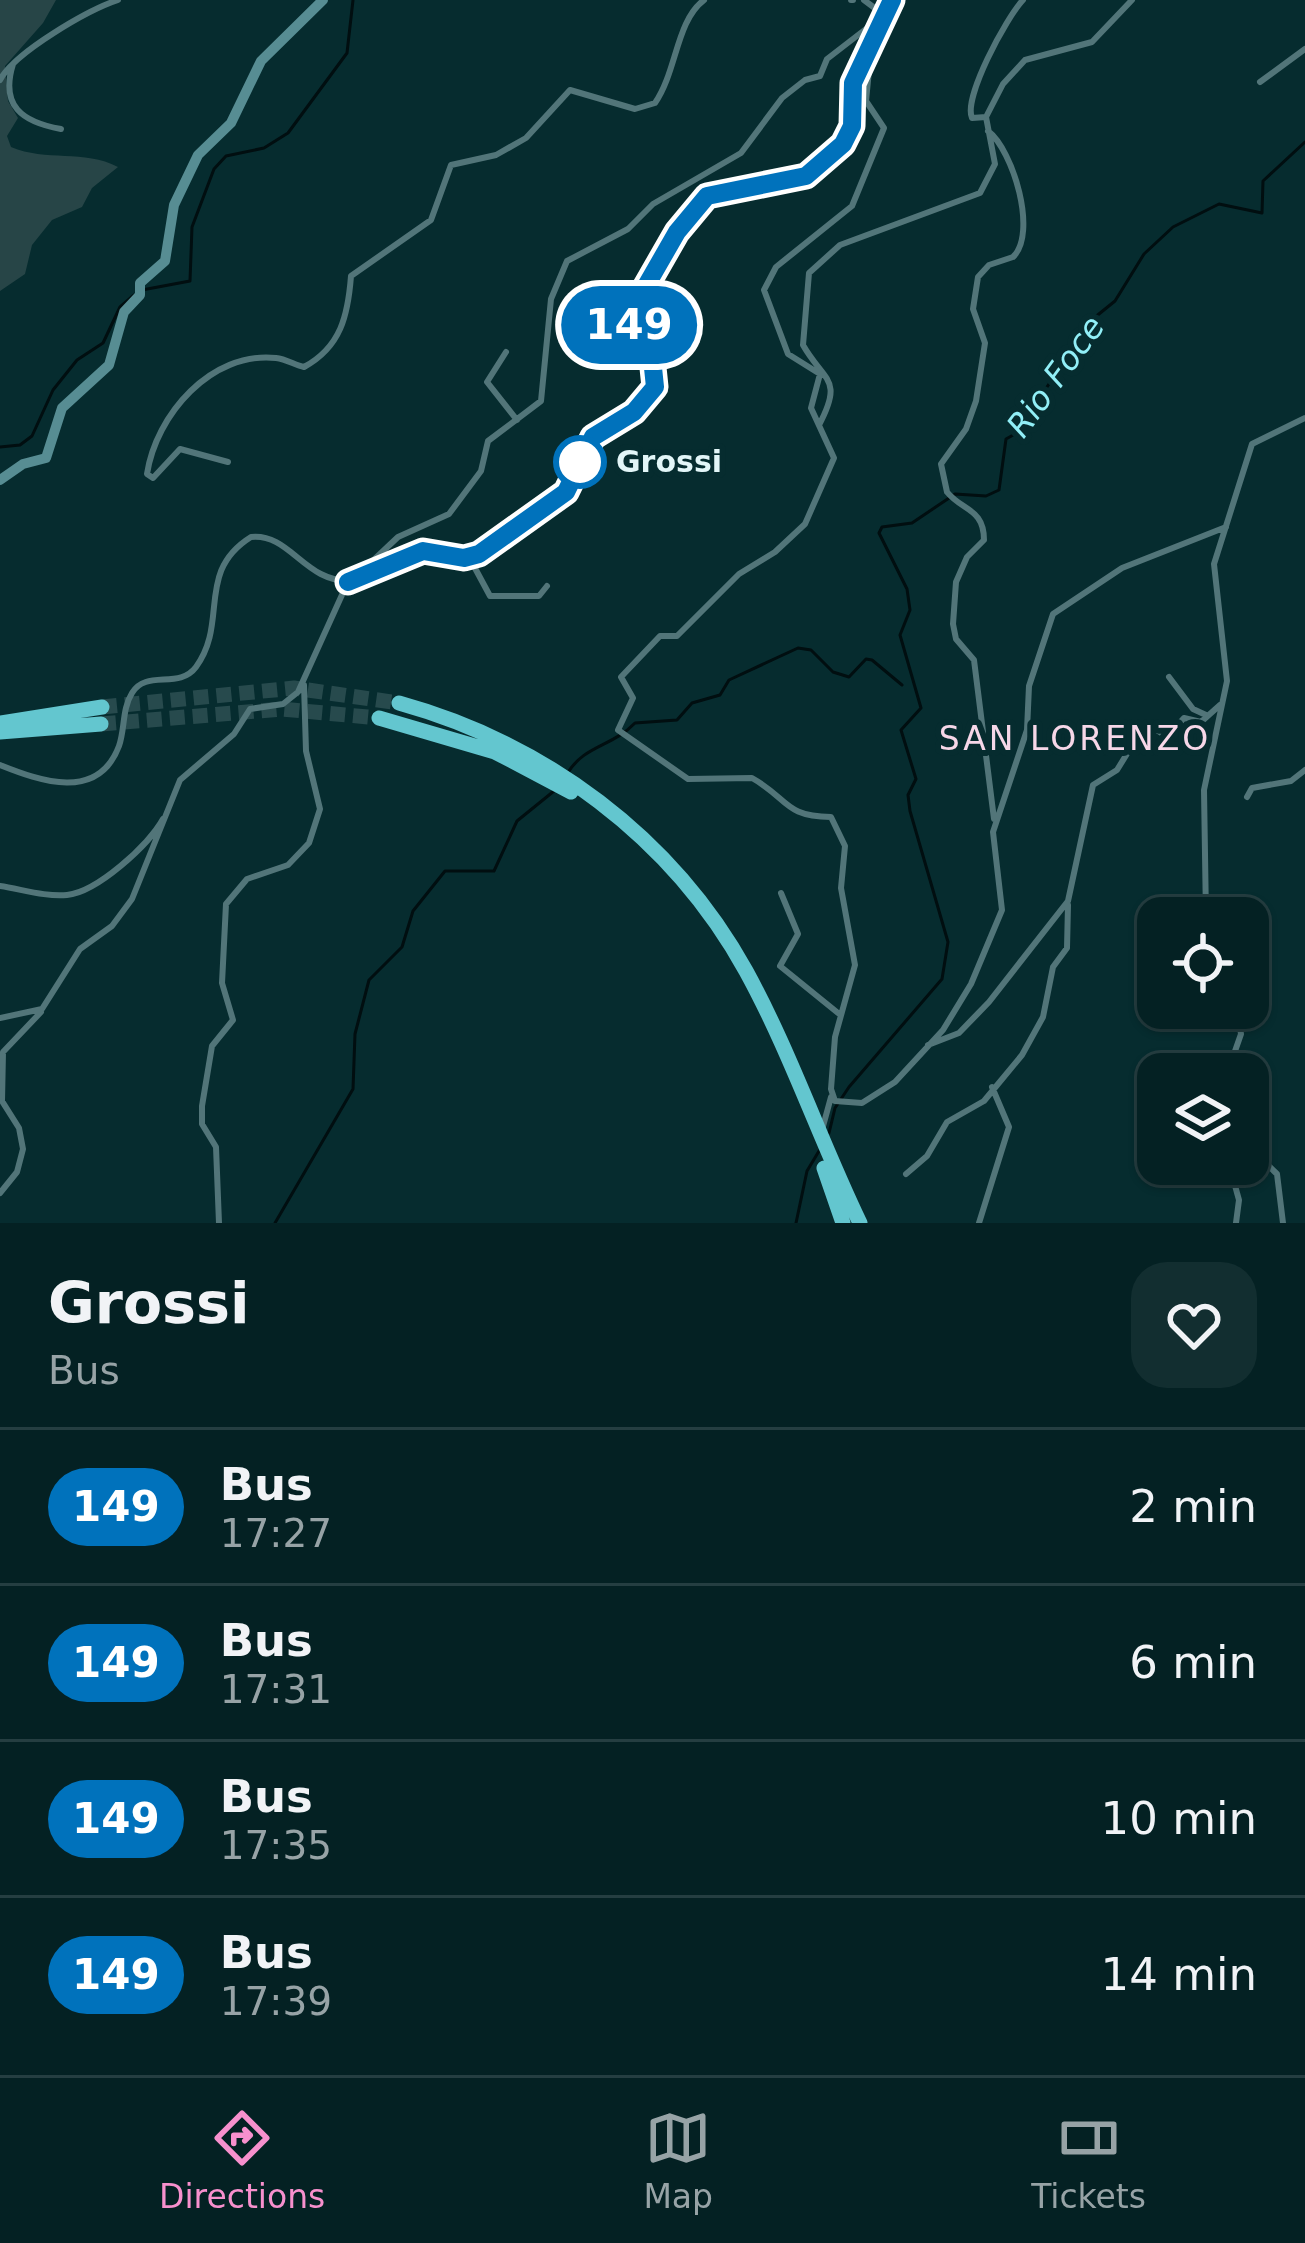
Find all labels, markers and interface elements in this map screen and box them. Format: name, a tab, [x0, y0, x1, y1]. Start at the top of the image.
line badge: 149	[560, 286, 698, 364]
text: 149	[585, 300, 673, 349]
water label: Rio Foce	[998, 308, 1112, 445]
marker: Grossi	[555, 437, 605, 487]
place label: Grossi	[616, 444, 722, 479]
district label: SAN LORENZO	[939, 719, 1211, 758]
map controls	[1137, 897, 1269, 1185]
button: locate	[1137, 897, 1269, 1029]
button: layers	[1137, 1053, 1269, 1185]
button: heart	[1131, 1262, 1257, 1388]
text: Grossi	[48, 1270, 249, 1336]
text: Bus	[48, 1348, 120, 1393]
text: Bus	[220, 1458, 313, 1511]
text: 2 min	[1129, 1480, 1257, 1533]
text: 149	[72, 1482, 160, 1531]
text: 17:27	[220, 1511, 332, 1556]
text: Bus	[220, 1614, 313, 1667]
text: 6 min	[1129, 1636, 1257, 1689]
text: 149	[72, 1638, 160, 1687]
text: 17:31	[220, 1667, 332, 1712]
text: Bus	[220, 1770, 313, 1823]
text: 10 min	[1101, 1792, 1257, 1845]
text: 149	[72, 1794, 160, 1843]
text: 17:35	[220, 1823, 332, 1868]
text: Bus	[220, 1926, 313, 1979]
text: 14 min	[1101, 1948, 1257, 2001]
text: 149	[72, 1950, 160, 1999]
text: 17:39	[220, 1979, 332, 2024]
tab: Directions	[159, 2105, 325, 2216]
tab: Map	[643, 2105, 713, 2216]
tab: Tickets	[1031, 2105, 1146, 2216]

